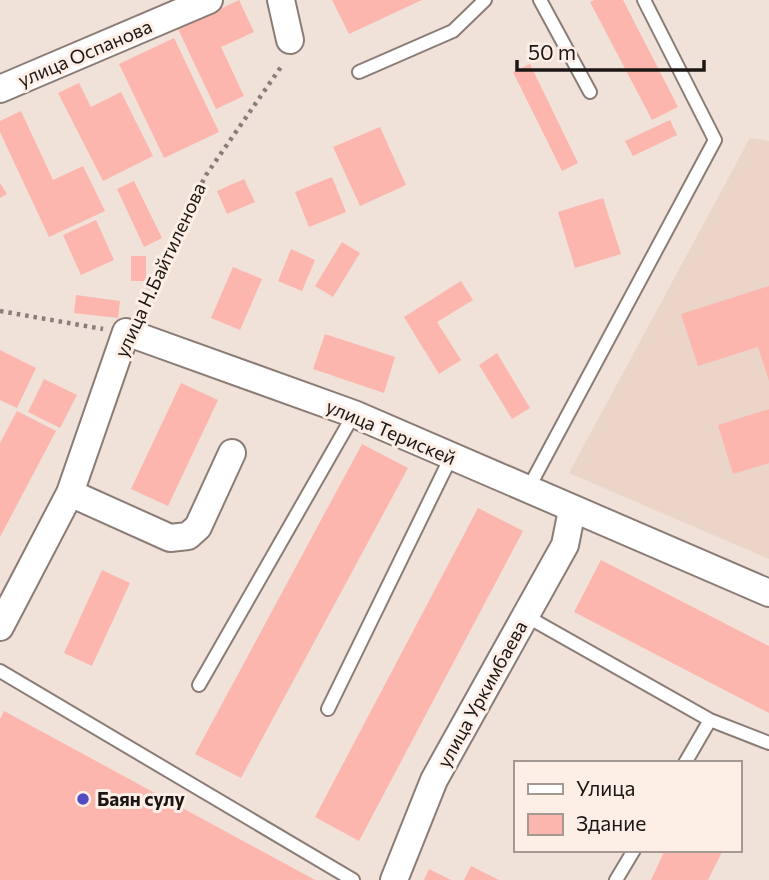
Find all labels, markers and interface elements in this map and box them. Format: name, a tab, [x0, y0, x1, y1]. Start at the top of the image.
street label: улица Оспанова	[14, 14, 155, 91]
scale bar	[517, 28, 704, 72]
text: 50 m	[528, 39, 576, 64]
street label: улица Н.Байтиленова	[109, 179, 210, 361]
street label: улица Терискей	[323, 394, 459, 469]
street label: улица Уркимбаева	[432, 616, 531, 771]
legend	[514, 761, 741, 852]
text: Улица	[576, 775, 635, 800]
place label: Баян сулу	[97, 787, 185, 810]
marker: Баян сулу	[75, 791, 91, 807]
text: Здание	[576, 810, 646, 835]

